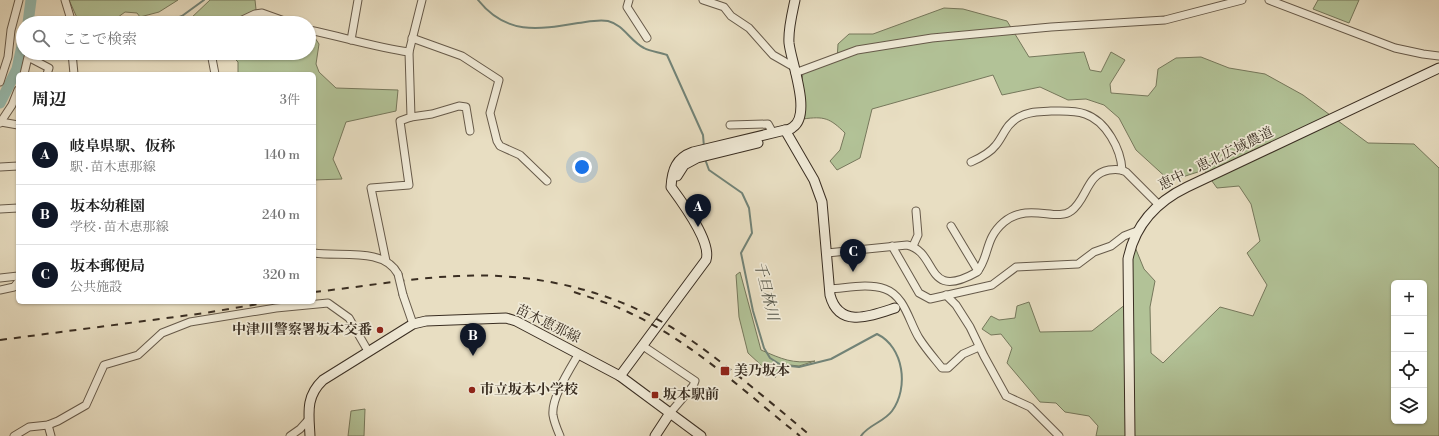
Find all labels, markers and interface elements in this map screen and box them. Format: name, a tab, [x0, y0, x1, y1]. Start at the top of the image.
search box	[16, 16, 316, 60]
icon: search	[30, 27, 52, 49]
text: ここで検索	[62, 30, 137, 49]
text: 周辺	[32, 89, 66, 111]
text: 3件	[280, 92, 300, 108]
street label: 恵中・恵北広域農道	[1155, 123, 1277, 195]
text: 岐阜県駅、仮称	[70, 137, 175, 156]
text: A	[40, 147, 50, 163]
text: 140 m	[264, 147, 300, 163]
your location	[572, 157, 592, 177]
text: 駅 · 苗木恵那線	[70, 159, 156, 175]
pin: A	[685, 194, 711, 227]
text: 坂本幼稚園	[70, 197, 145, 216]
text: B	[40, 207, 50, 223]
text: 240 m	[262, 207, 300, 223]
text: 学校 · 苗木恵那線	[70, 219, 169, 235]
pin: C	[840, 239, 866, 272]
text: 坂本郵便局	[70, 257, 145, 276]
water label: 千旦林川	[750, 260, 783, 324]
text: C	[40, 267, 50, 283]
text: 320 m	[263, 267, 300, 283]
text: 公共施設	[70, 279, 122, 295]
map controls	[1391, 280, 1427, 424]
button: +	[1391, 280, 1427, 316]
street label: 苗木恵那線	[513, 301, 583, 347]
button: −	[1391, 316, 1427, 352]
place label: 中津川警察署坂本交番	[232, 321, 372, 339]
pin: B	[460, 323, 486, 356]
marker: 中津川警察署坂本交番	[375, 325, 385, 335]
button: locate	[1391, 352, 1427, 388]
place label: 美乃坂本	[734, 362, 790, 380]
marker: 美乃坂本	[719, 365, 731, 377]
place label: 市立坂本小学校	[480, 381, 578, 399]
marker: 市立坂本小学校	[467, 385, 477, 395]
place label: 坂本駅前	[663, 386, 719, 404]
button: layers	[1391, 388, 1427, 424]
marker: 坂本駅前	[650, 390, 660, 400]

